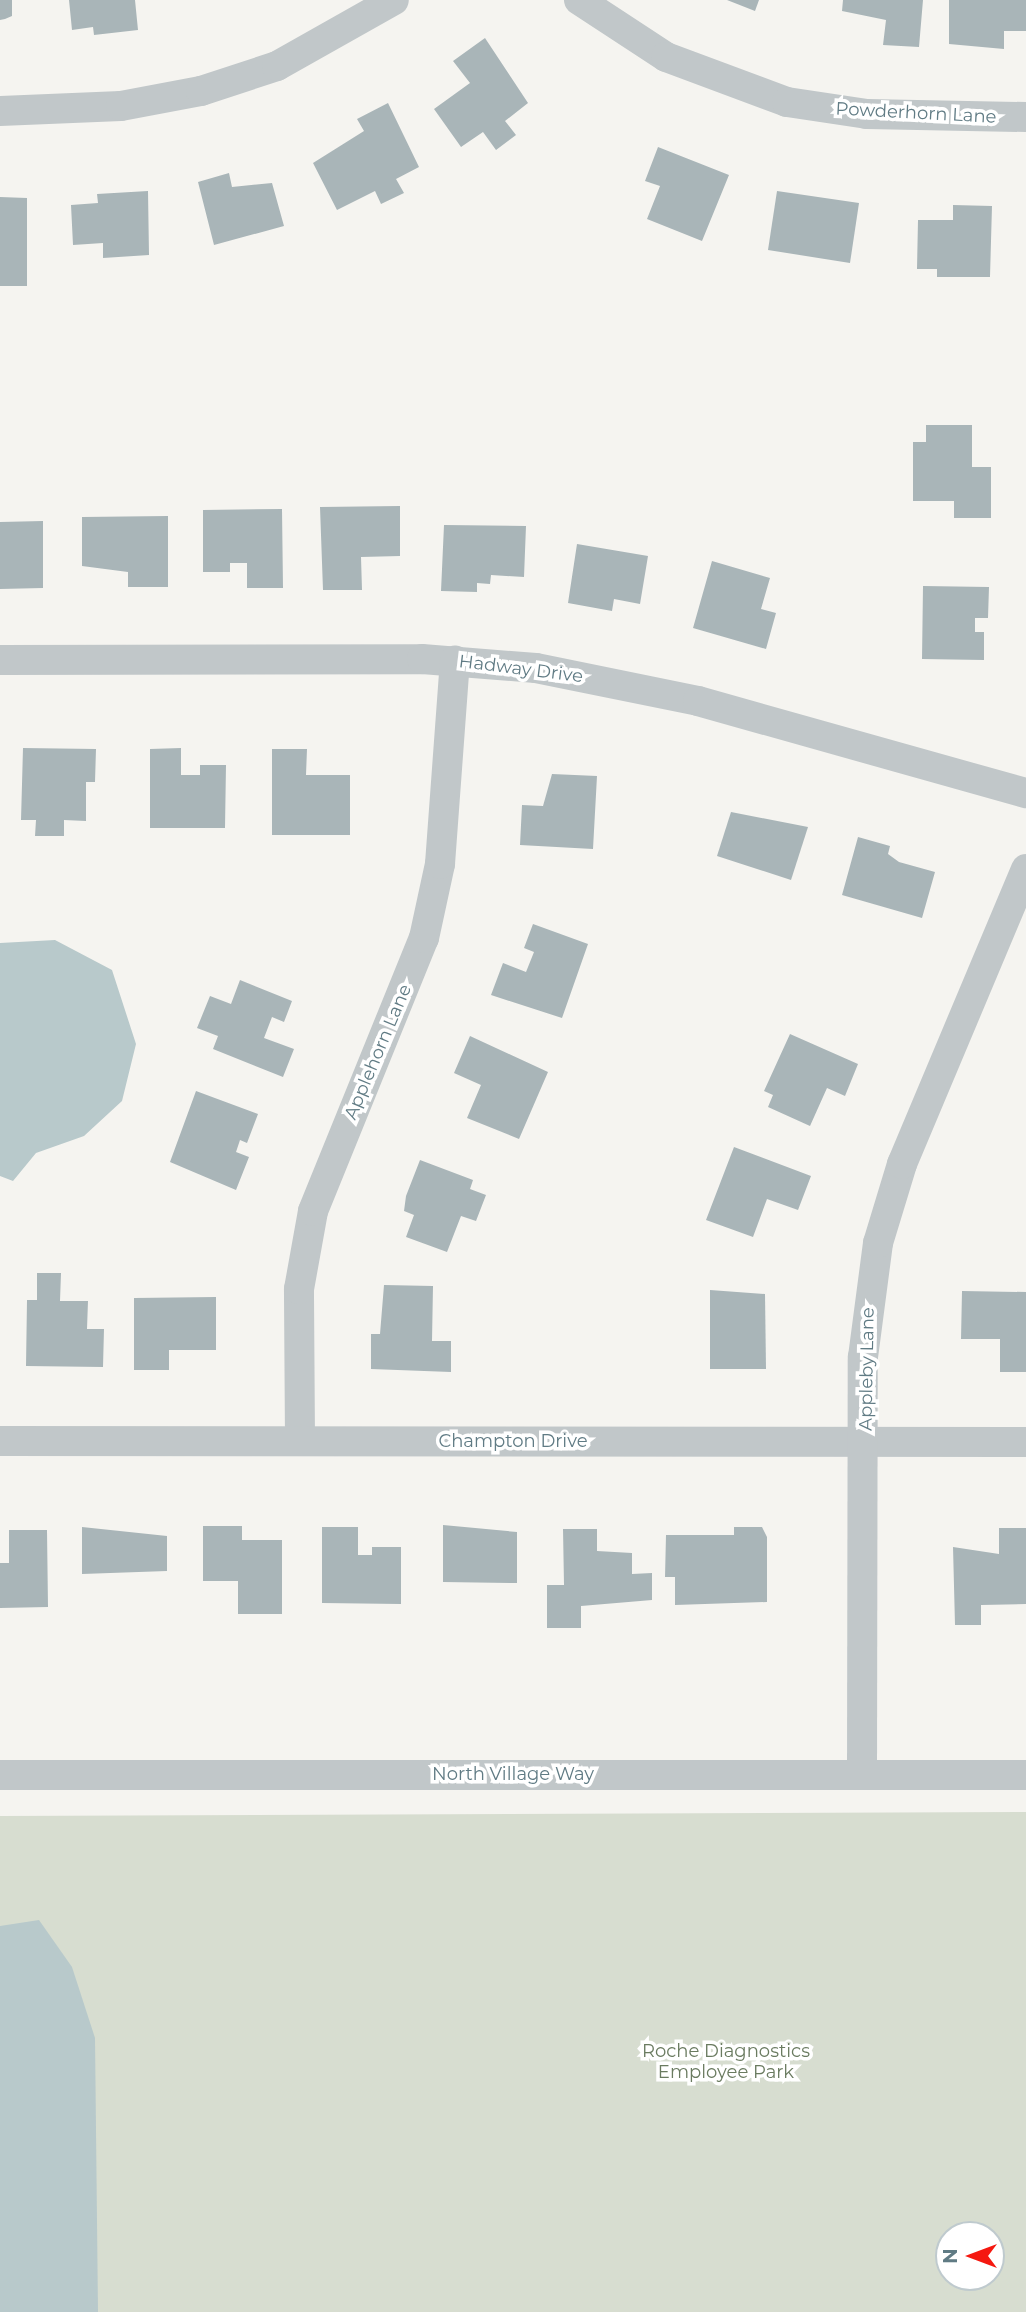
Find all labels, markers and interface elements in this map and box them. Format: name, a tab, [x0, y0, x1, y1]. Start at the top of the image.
street label: Powderhorn Lane	[835, 98, 997, 128]
street label: Hadway Drive	[458, 651, 584, 687]
street label: Applehorn Lane	[340, 981, 416, 1123]
street label: Appleby Lane	[855, 1307, 879, 1431]
street label: Champton Drive	[438, 1430, 588, 1452]
street label: North Village Way	[432, 1763, 594, 1785]
park label: Roche Diagnostics Employee Park	[642, 2041, 810, 2084]
north arrow	[935, 2221, 1005, 2291]
text: N	[939, 2248, 962, 2264]

